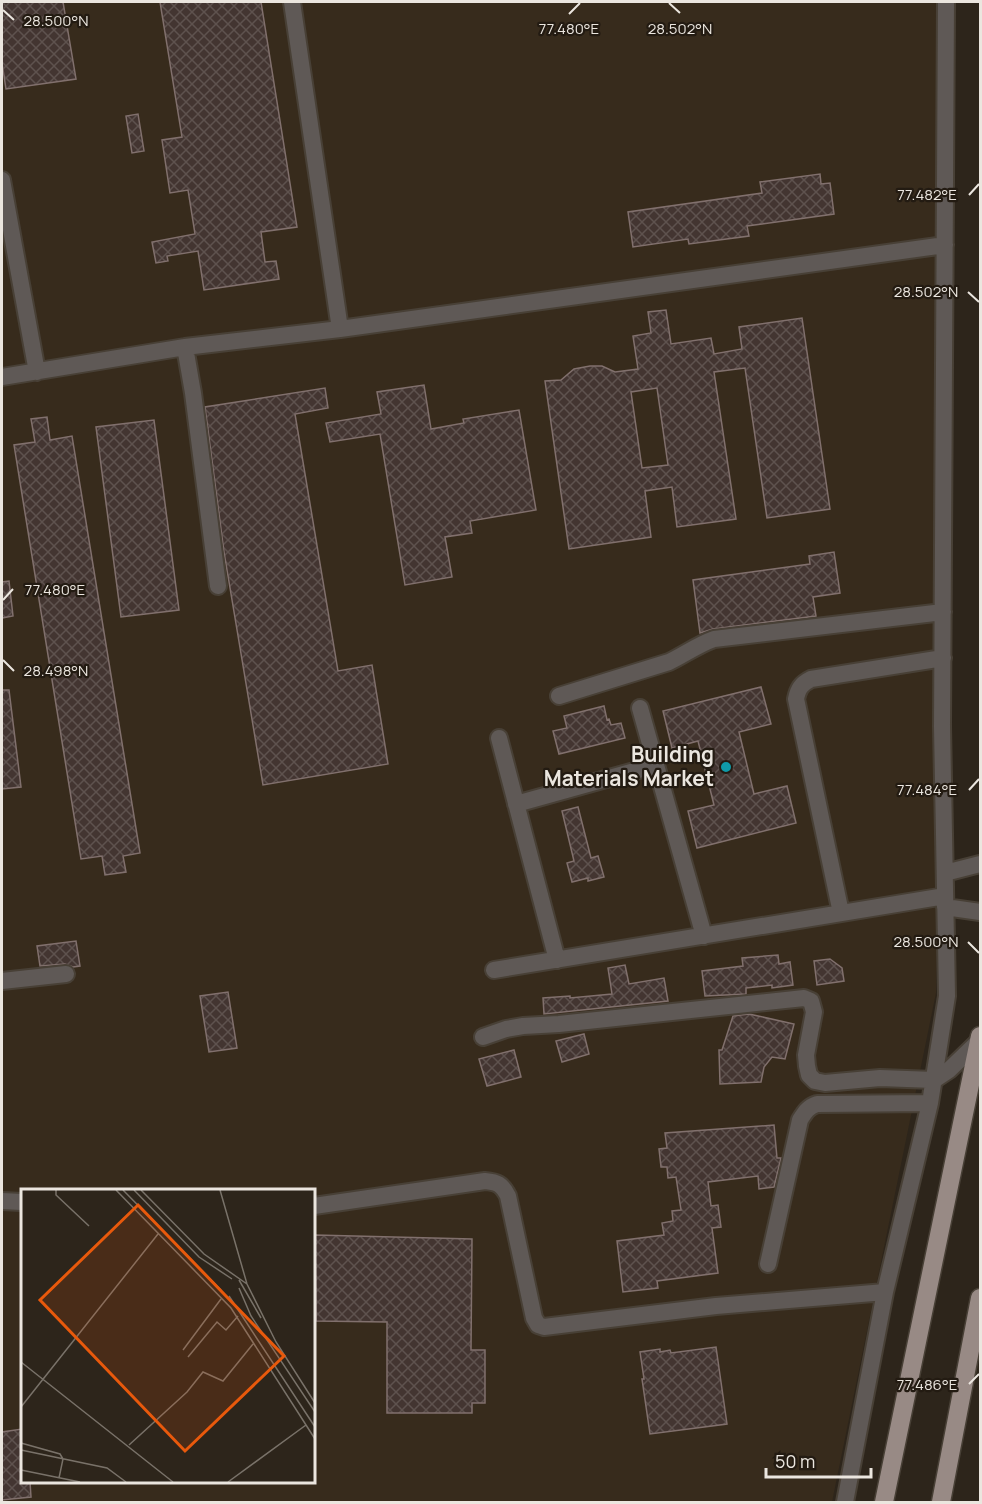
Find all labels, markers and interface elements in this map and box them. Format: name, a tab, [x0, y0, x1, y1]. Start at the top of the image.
text: 28.500°N	[23, 10, 89, 31]
text: 77.480°E	[539, 18, 599, 39]
text: 28.502°N	[648, 18, 712, 39]
text: 77.482°E	[897, 184, 957, 205]
text: 28.502°N	[894, 281, 958, 302]
text: 77.480°E	[25, 579, 85, 600]
text: 28.498°N	[24, 660, 88, 681]
place label: Building Materials Market	[544, 740, 714, 792]
marker: Building Materials Market	[719, 760, 733, 774]
text: 77.484°E	[897, 779, 957, 800]
text: 28.500°N	[893, 931, 959, 952]
inset map	[21, 1189, 315, 1483]
text: 77.486°E	[897, 1374, 957, 1395]
scale bar	[766, 1441, 871, 1479]
text: 50 m	[775, 1449, 815, 1473]

